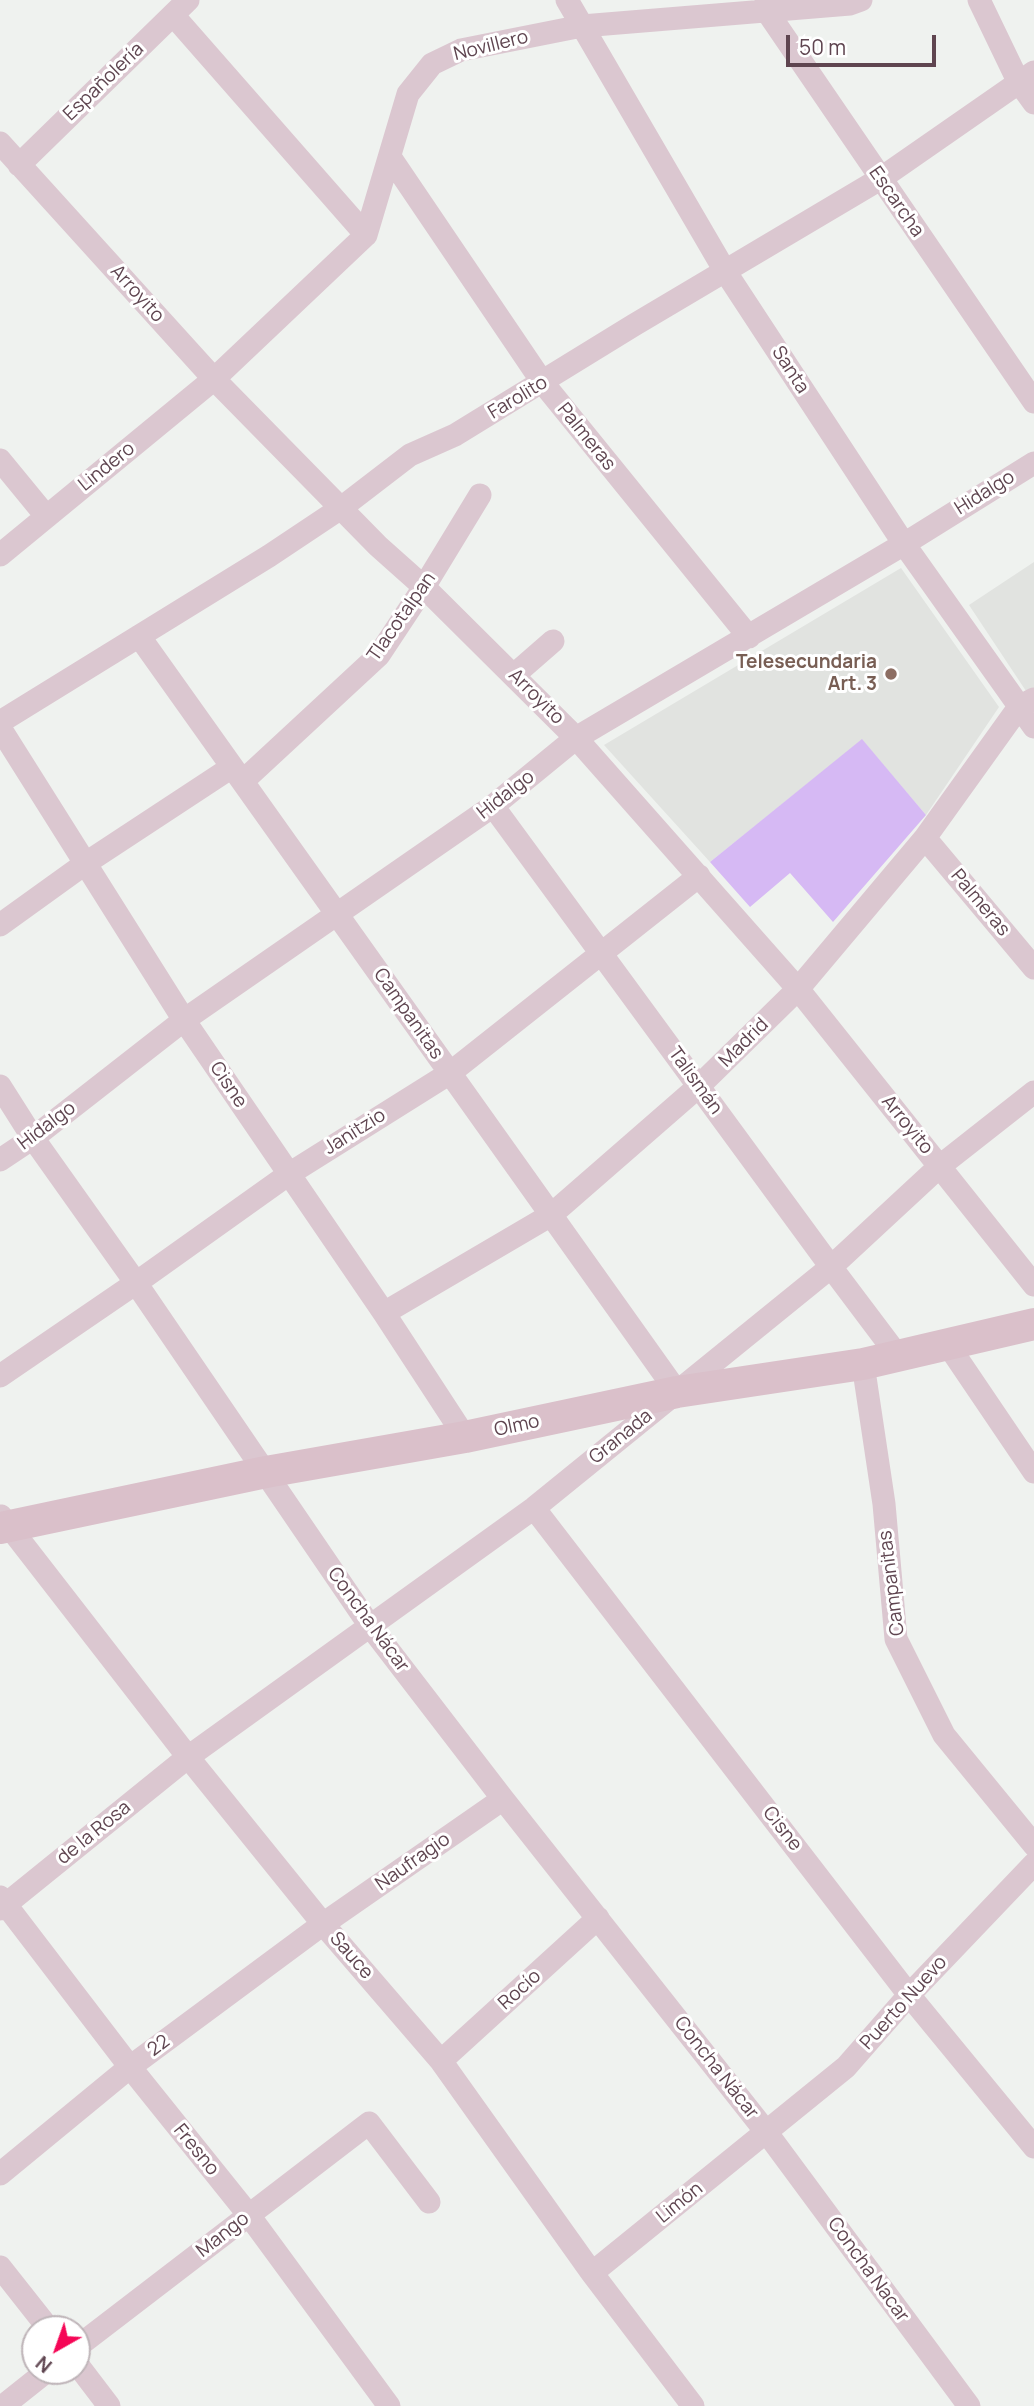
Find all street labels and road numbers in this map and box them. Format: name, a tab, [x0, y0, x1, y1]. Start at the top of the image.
street label: Novillero	[451, 26, 531, 66]
street label: Españolería	[59, 38, 149, 126]
street label: Escarcha	[863, 162, 929, 242]
street label: Arroyito	[105, 261, 169, 327]
street label: Santa	[766, 342, 814, 398]
street label: Farolito	[484, 371, 552, 425]
street label: Palmeras	[552, 399, 620, 475]
street label: Lindero	[74, 437, 140, 497]
street label: Hidalgo	[951, 466, 1019, 520]
street label: Tlacotalpan	[363, 568, 441, 666]
street label: Arroyito	[503, 664, 569, 730]
street label: Hidalgo	[473, 766, 539, 824]
street label: Palmeras	[945, 865, 1015, 941]
street label: Campanitas	[368, 964, 448, 1064]
street label: Madrid	[715, 1014, 773, 1072]
street label: Talismán	[663, 1043, 727, 1119]
street label: Cisne	[204, 1058, 252, 1112]
street label: Arroyito	[876, 1091, 938, 1159]
street label: Hidalgo	[14, 1097, 80, 1155]
street label: Janitzio	[320, 1104, 390, 1160]
street label: Granada	[585, 1405, 657, 1469]
street label: Olmo	[492, 1410, 542, 1442]
street label: Campanitas	[874, 1529, 910, 1637]
street label: Concha Nácar	[322, 1563, 414, 1677]
street label: de la Rosa	[52, 1796, 136, 1870]
street label: Cisne	[758, 1802, 806, 1856]
street label: Naufragio	[371, 1828, 455, 1896]
street label: Sauce	[324, 1928, 378, 1984]
street label: Puerto Nuevo	[856, 1951, 952, 2055]
street label: Rocío	[494, 1965, 546, 2015]
street label: Concha Nácar	[669, 2012, 763, 2124]
street label: 22	[143, 2030, 175, 2062]
street label: Fresno	[168, 2120, 224, 2180]
street label: Limón	[652, 2178, 708, 2228]
street label: Mango	[192, 2207, 254, 2263]
street label: Concha Nacar	[822, 2213, 914, 2327]

